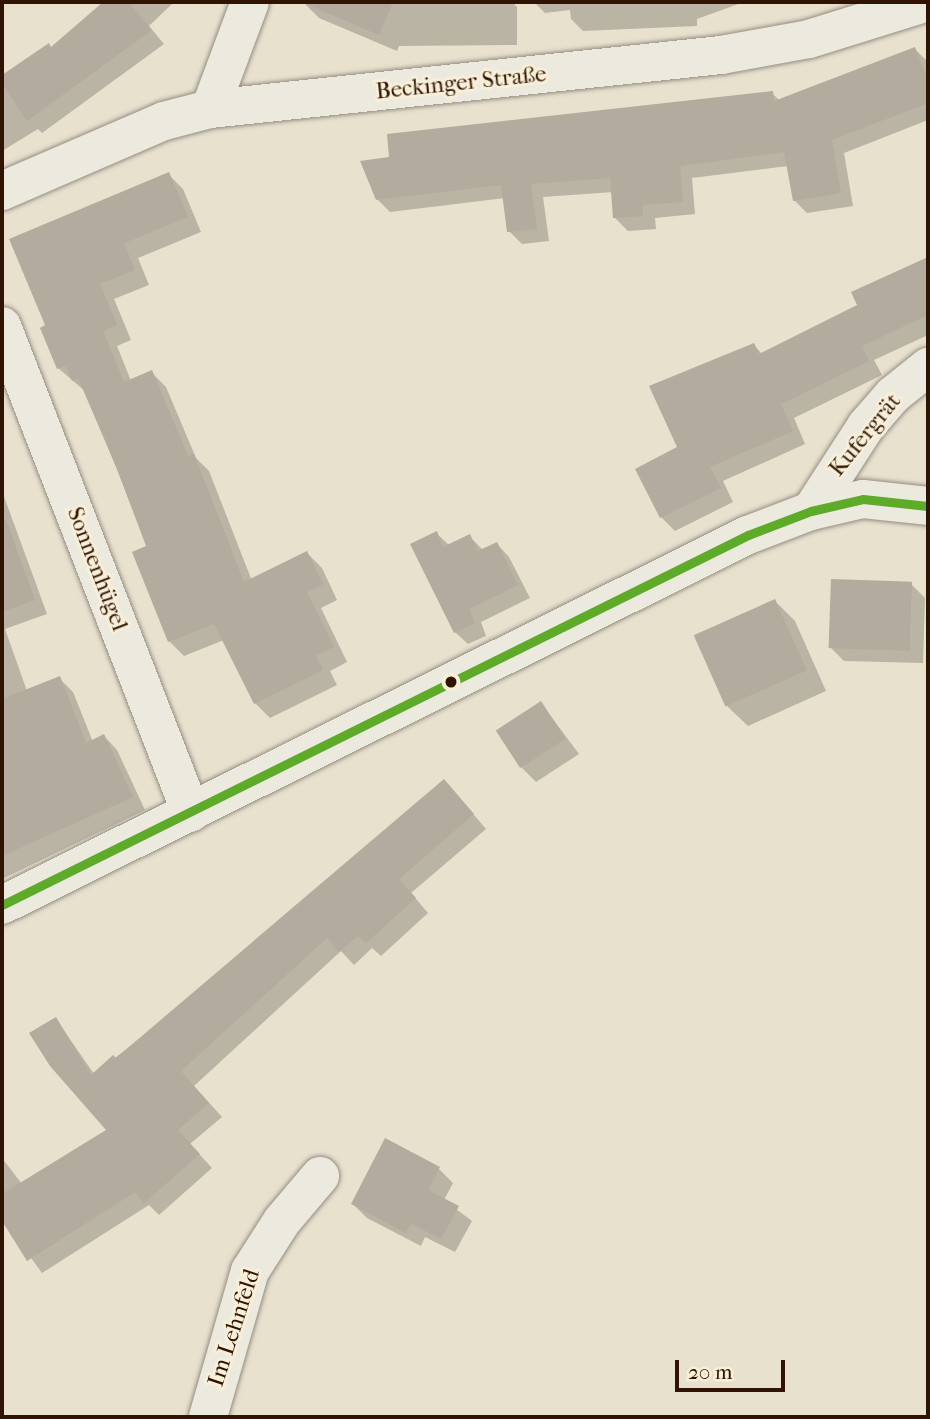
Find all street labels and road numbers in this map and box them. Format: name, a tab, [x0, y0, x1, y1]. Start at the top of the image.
street label: Beckinger Straße	[374, 60, 548, 106]
street label: Kufergrät	[823, 388, 907, 482]
street label: Sonnenhügel	[61, 503, 133, 635]
street label: Im Lehnfeld	[202, 1266, 266, 1390]

